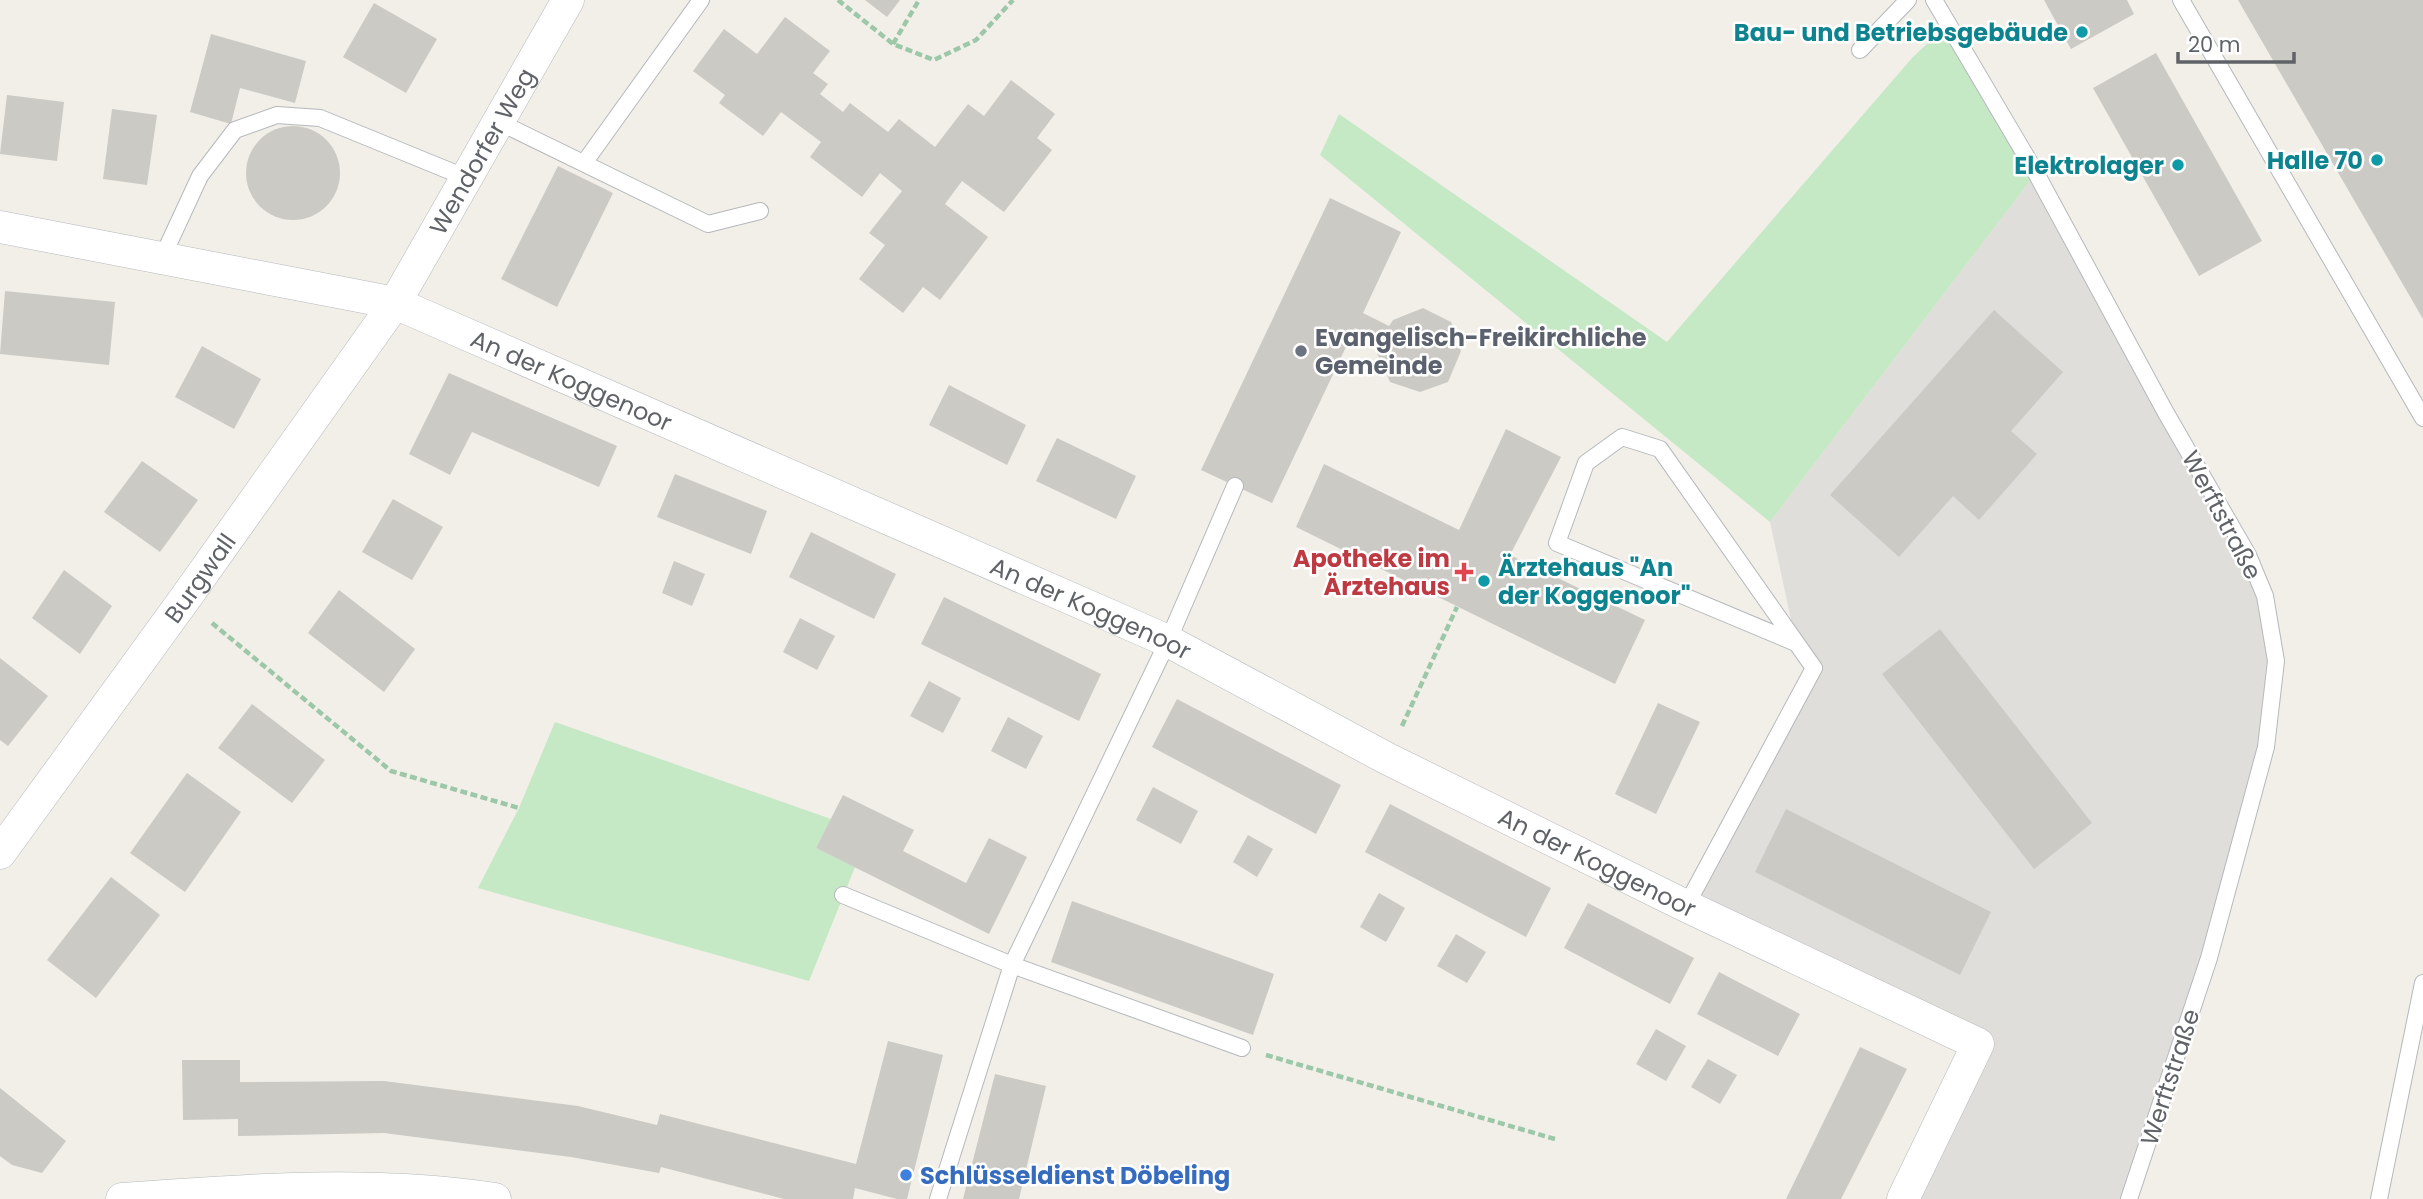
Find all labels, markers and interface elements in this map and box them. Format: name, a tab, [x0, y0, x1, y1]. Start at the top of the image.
place label: Bau- und Betriebsgebäude	[1734, 16, 2068, 49]
scale bar	[2178, 21, 2294, 65]
marker: Bau- und Betriebsgebäude	[2074, 24, 2090, 40]
text: 20 m	[2188, 30, 2241, 59]
street label: Wendorfer Weg	[421, 62, 542, 241]
place label: Halle 70	[2267, 144, 2363, 177]
place label: Elektrolager	[2014, 149, 2164, 182]
marker: Halle 70	[2369, 152, 2385, 168]
marker: Elektrolager	[2170, 157, 2186, 173]
place label: Evangelisch-Freikirchliche Gemeinde	[1315, 321, 1647, 382]
street label: An der Koggenoor	[466, 322, 678, 439]
marker: Evangelisch-Freikirchliche Gemeinde	[1293, 343, 1309, 359]
street label: Werftstraße	[2174, 445, 2270, 585]
street label: Burgwall	[156, 526, 243, 629]
place label: Apotheke im Ärztehaus	[1293, 542, 1450, 603]
street label: An der Koggenoor	[985, 549, 1197, 667]
place label: Ärztehaus "An der Koggenoor"	[1498, 551, 1691, 612]
marker: Apotheke im Ärztehaus	[1456, 564, 1472, 580]
marker: Ärztehaus "An der Koggenoor"	[1476, 573, 1492, 589]
street label: An der Koggenoor	[1493, 800, 1702, 925]
street label: Werftstraße	[2132, 1005, 2208, 1149]
place label: Schlüsseldienst Döbeling	[920, 1159, 1230, 1192]
marker: Schlüsseldienst Döbeling	[898, 1167, 914, 1183]

